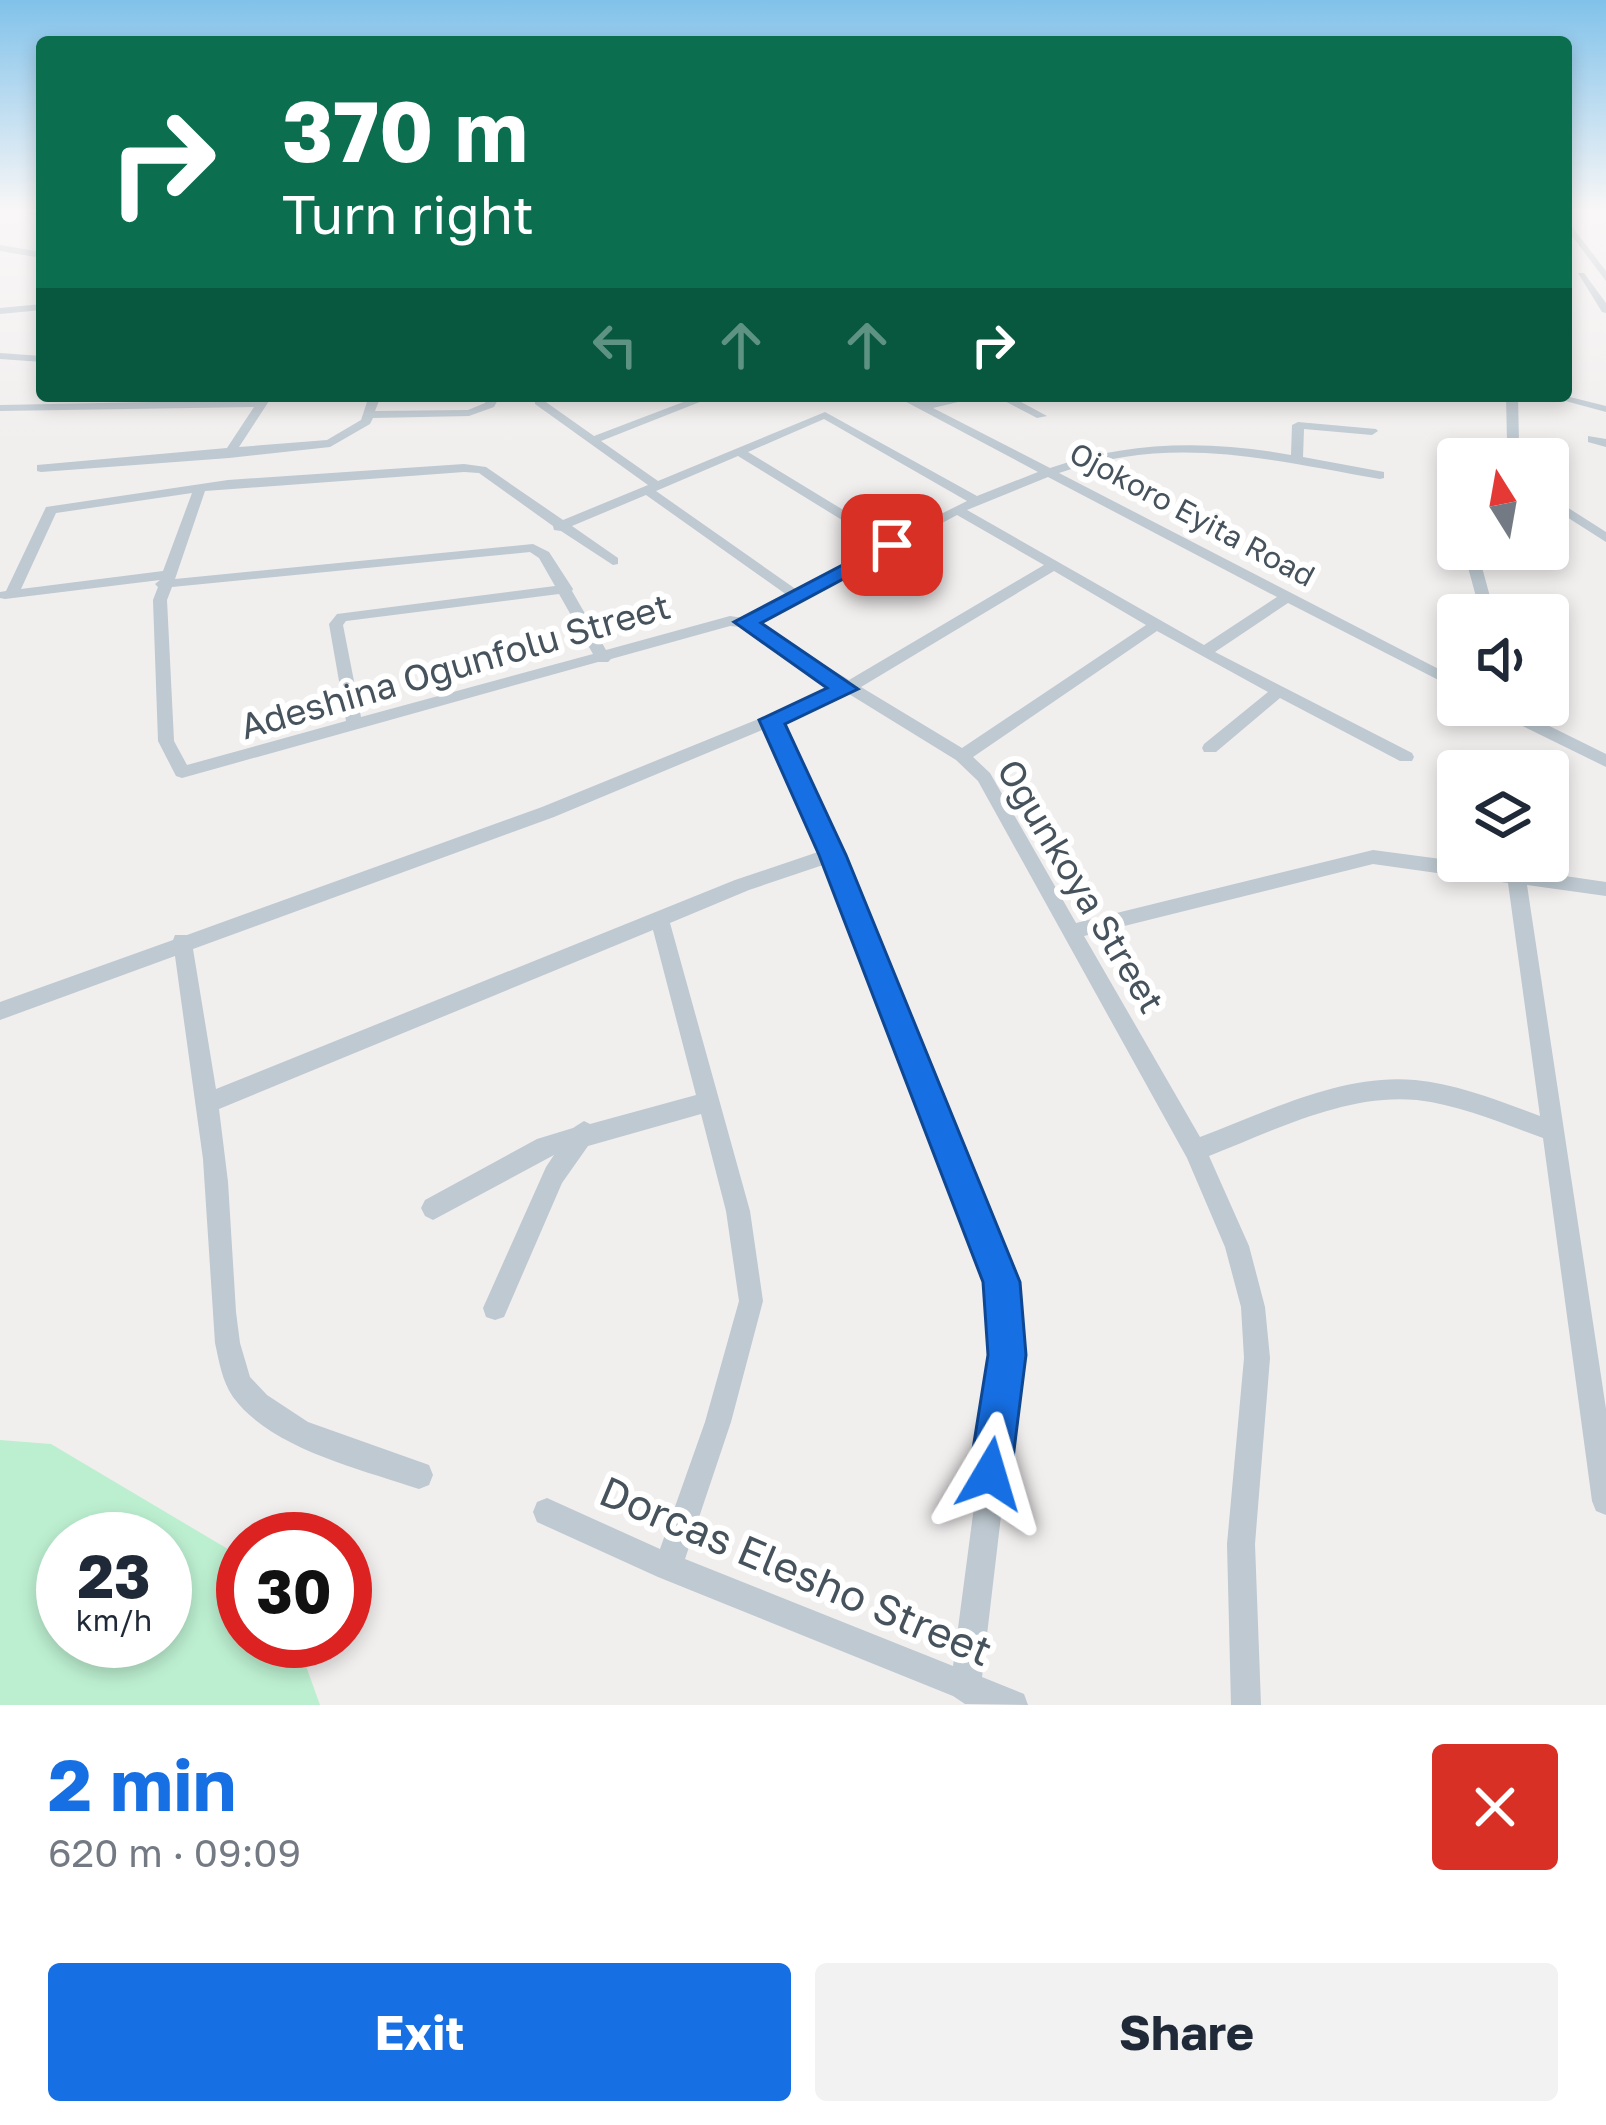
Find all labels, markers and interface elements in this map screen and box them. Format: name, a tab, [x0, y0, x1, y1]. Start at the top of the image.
text: 370 m	[282, 80, 528, 180]
icon: right	[84, 84, 240, 240]
text: Turn right	[282, 181, 534, 246]
icon: left	[582, 312, 648, 378]
icon: ahead	[708, 312, 774, 378]
icon: ahead	[834, 312, 900, 378]
icon: right	[960, 312, 1026, 378]
street label: Ojokoro Eyita Road	[1064, 434, 1321, 594]
north arrow	[1437, 438, 1569, 570]
map controls	[1437, 438, 1569, 882]
pin	[841, 494, 943, 596]
icon: arrive	[859, 512, 925, 578]
street label: Adeshina Ogunfolu Street	[235, 584, 675, 748]
button: sound	[1437, 594, 1569, 726]
button: layers	[1437, 750, 1569, 882]
street label: Ogunkoya Street	[989, 751, 1174, 1020]
position arrow	[927, 1411, 1053, 1537]
street label: Dorcas Elesho Street	[593, 1465, 1000, 1675]
speed limit sign: 30	[216, 1512, 372, 1668]
text: 23	[77, 1539, 151, 1611]
text: km/h	[76, 1602, 152, 1638]
text: 2 min	[48, 1740, 236, 1827]
button: close	[1432, 1744, 1558, 1870]
text: 620 m · 09:09	[48, 1829, 301, 1876]
button: Exit	[48, 1963, 791, 2101]
button: Share	[815, 1963, 1558, 2101]

